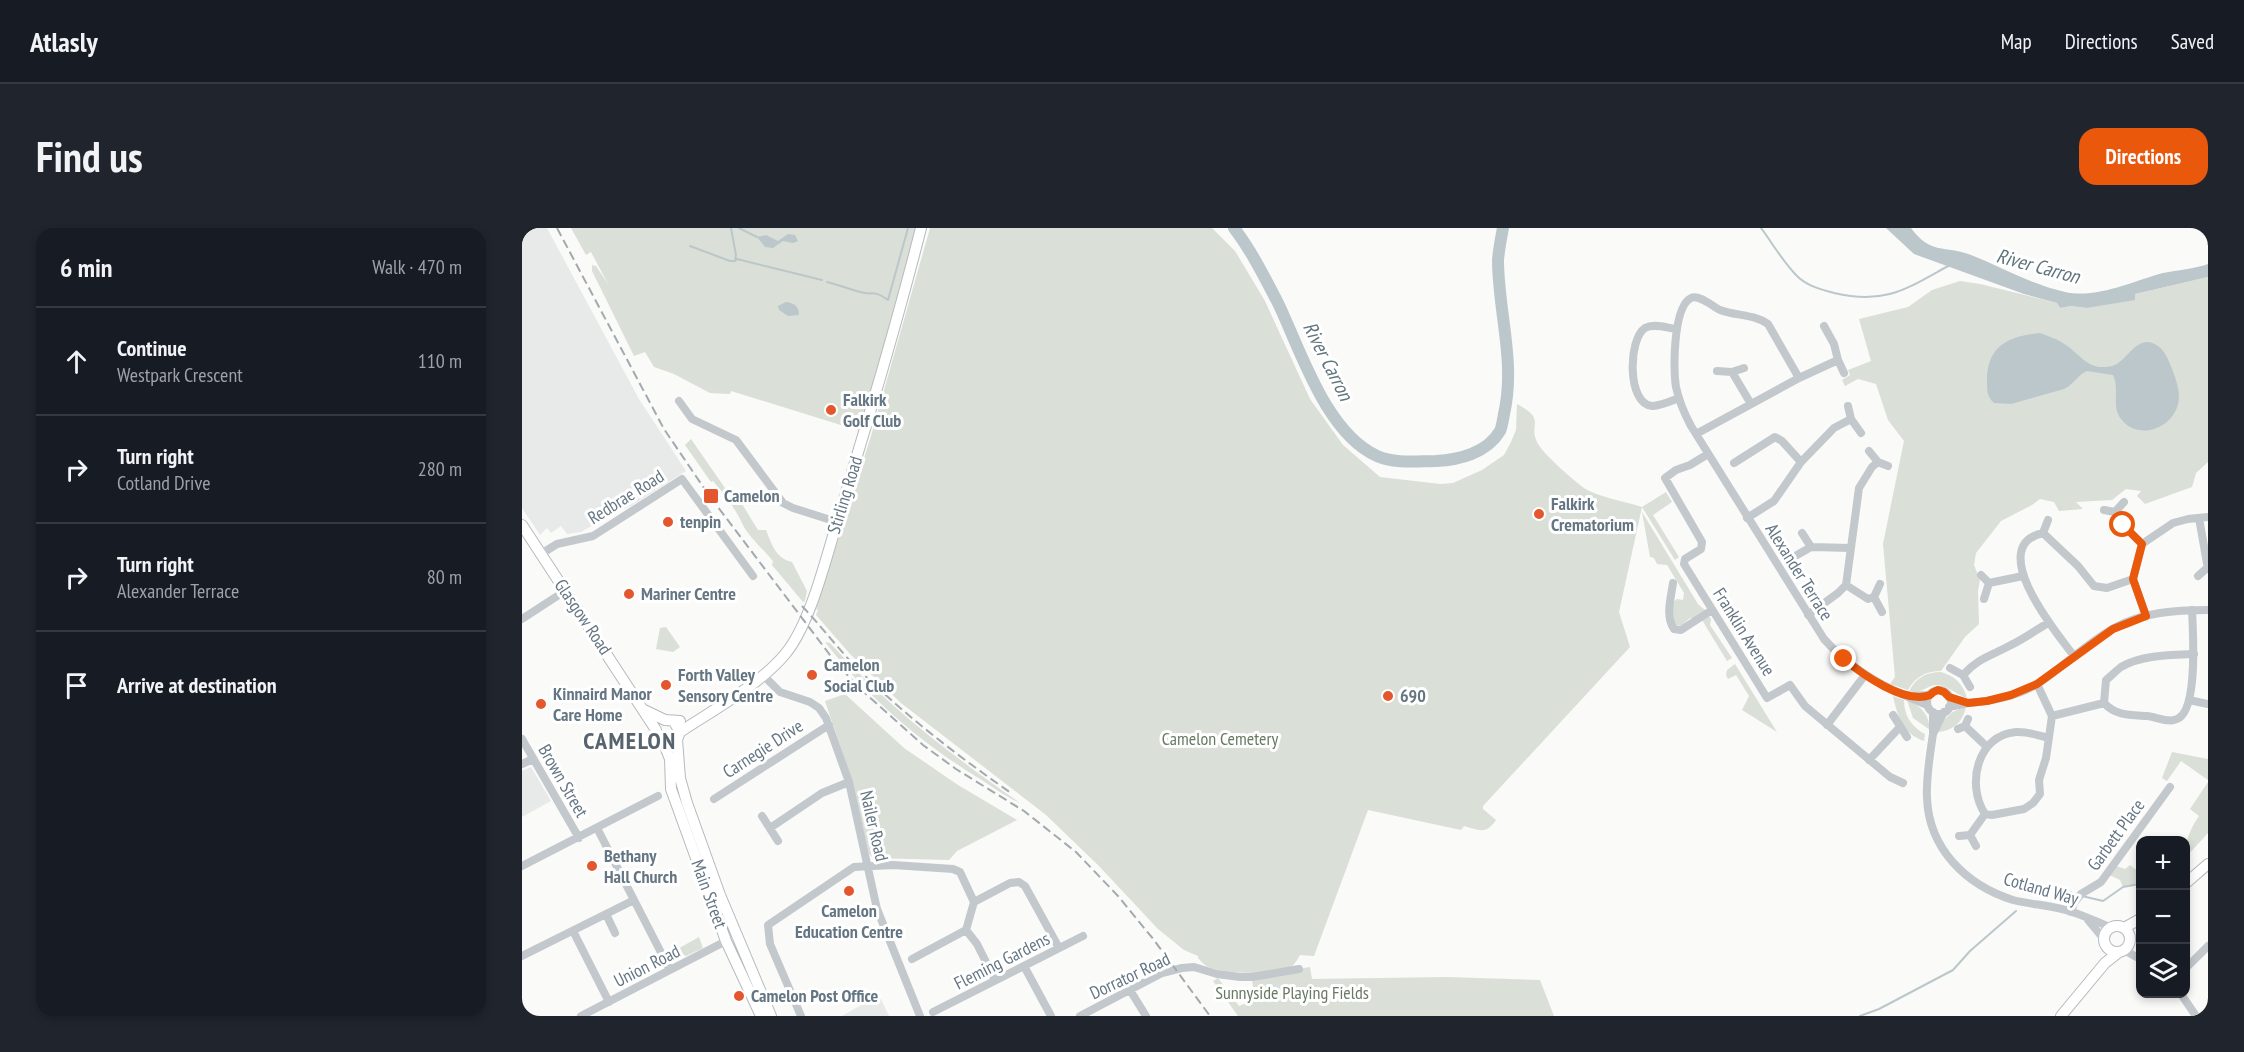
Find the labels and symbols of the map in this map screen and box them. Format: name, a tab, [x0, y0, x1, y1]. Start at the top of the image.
water label: River Carron	[1994, 242, 2084, 290]
water label: River Carron	[1297, 317, 1359, 406]
place label: Falkirk Golf Club	[843, 388, 901, 432]
marker: Falkirk Golf Club	[824, 403, 838, 417]
street label: Stirling Road	[822, 453, 867, 536]
street label: Redbrae Road	[584, 464, 668, 529]
place label: Camelon	[724, 484, 780, 507]
marker: Camelon	[702, 487, 720, 505]
place label: Falkirk Crematorium	[1551, 492, 1634, 536]
marker: Falkirk Crematorium	[1532, 507, 1546, 521]
place label: tenpin	[680, 510, 721, 533]
route start	[2109, 511, 2135, 537]
marker: tenpin	[661, 515, 675, 529]
street label: Alexander Terrace	[1761, 519, 1838, 625]
street label: Glasgow Road	[550, 574, 617, 659]
place label: Mariner Centre	[641, 582, 736, 605]
street label: Franklin Avenue	[1708, 584, 1780, 680]
marker: Mariner Centre	[622, 587, 636, 601]
route end	[1830, 645, 1856, 671]
place label: Camelon Social Club	[824, 653, 894, 697]
place label: Forth Valley Sensory Centre	[678, 663, 773, 707]
marker: Camelon Social Club	[805, 668, 819, 682]
marker: Forth Valley Sensory Centre	[659, 678, 673, 692]
place label: Kinnaird Manor Care Home	[553, 682, 652, 726]
place label: 690	[1400, 684, 1426, 707]
marker: 690	[1381, 689, 1395, 703]
marker: Kinnaird Manor Care Home	[534, 697, 548, 711]
street label: Carnegie Drive	[718, 714, 807, 783]
district label: CAMELON	[583, 725, 677, 756]
park label: Camelon Cemetery	[1162, 727, 1278, 750]
street label: Brown Street	[533, 740, 594, 821]
street label: Nailer Road	[855, 788, 894, 863]
street label: Garbett Place	[2082, 794, 2149, 875]
place label: Bethany Hall Church	[604, 844, 677, 888]
street label: Main Street	[686, 856, 733, 931]
marker: Bethany Hall Church	[585, 859, 599, 873]
street label: Cotland Way	[2001, 867, 2081, 910]
marker: Camelon Education Centre	[842, 884, 856, 898]
place label: Camelon Education Centre	[795, 899, 903, 943]
street label: Fleming Gardens	[950, 927, 1054, 994]
street label: Union Road	[610, 939, 684, 992]
street label: Dorrator Road	[1086, 947, 1174, 1004]
park label: Sunnyside Playing Fields	[1215, 981, 1369, 1004]
place label: Camelon Post Office	[751, 984, 878, 1007]
marker: Camelon Post Office	[732, 989, 746, 1003]

